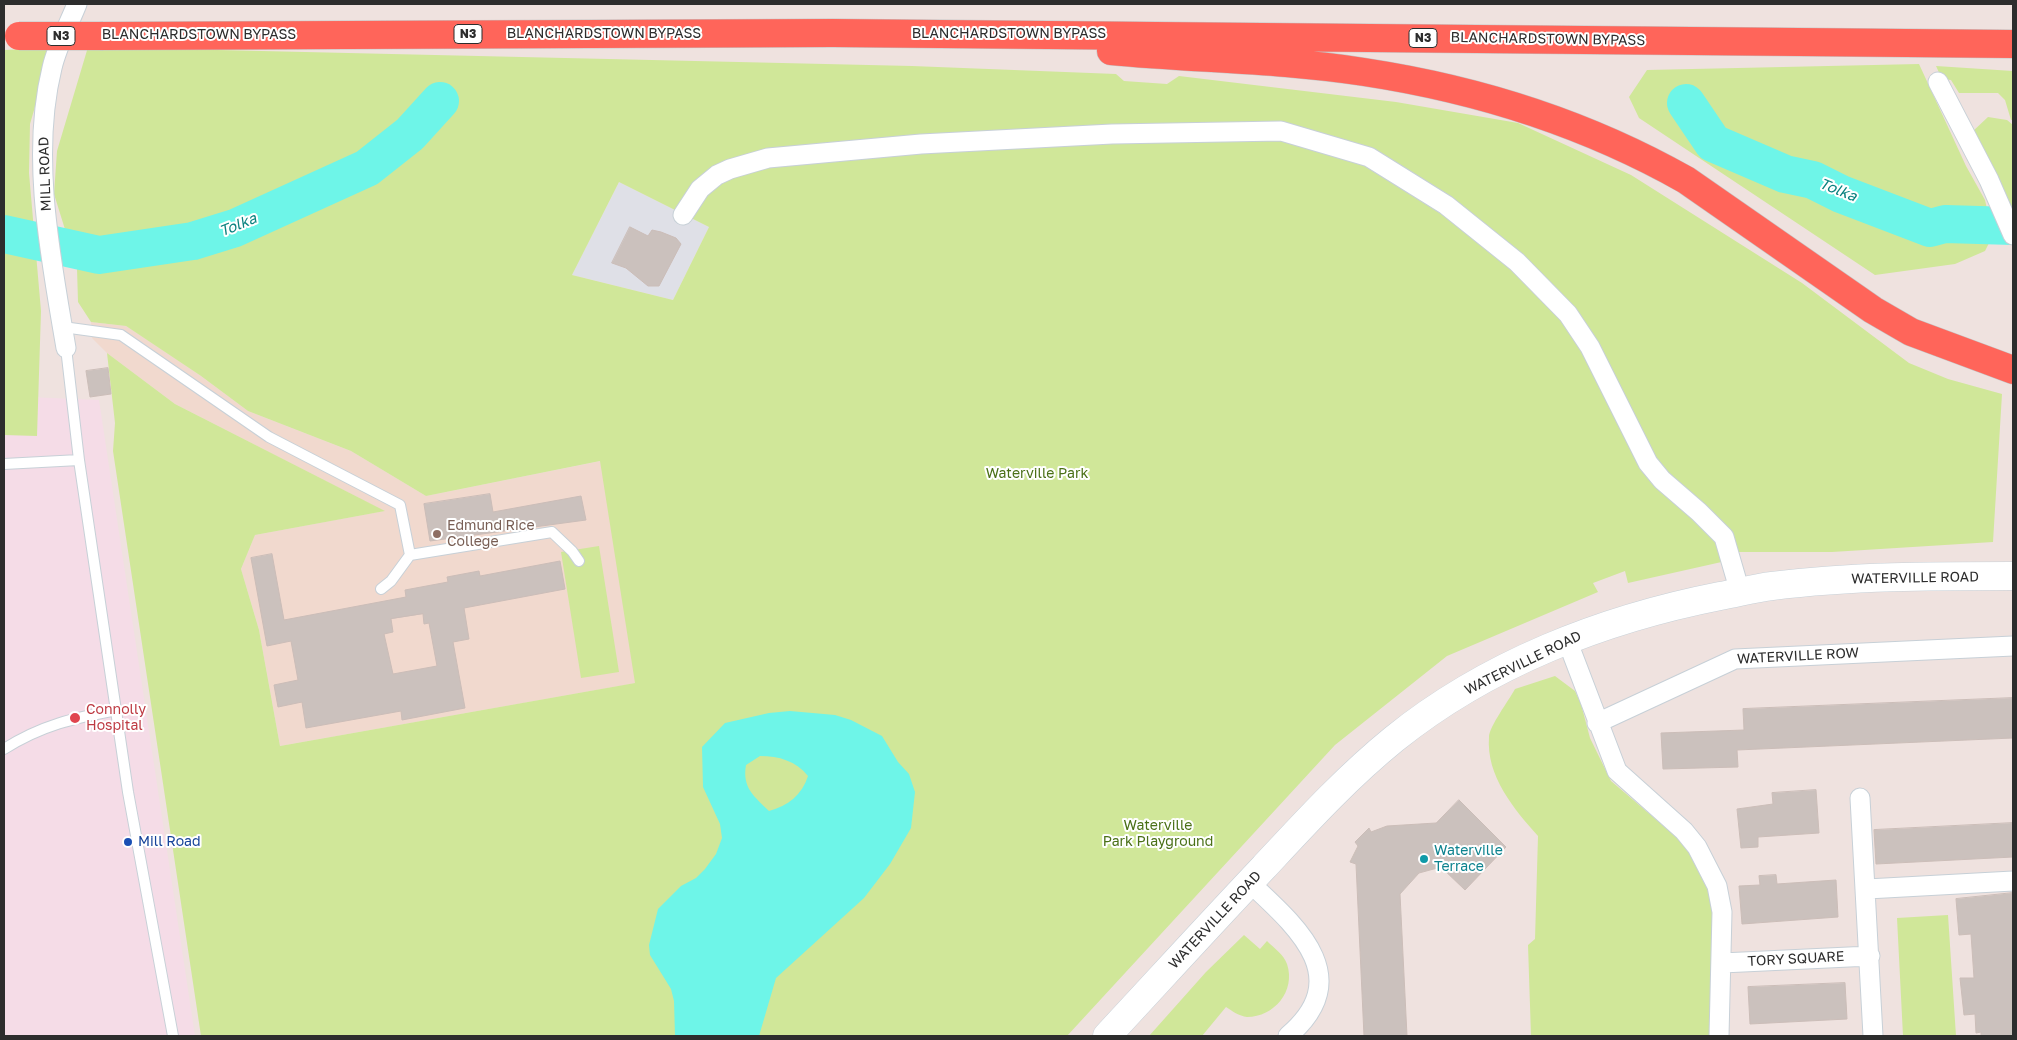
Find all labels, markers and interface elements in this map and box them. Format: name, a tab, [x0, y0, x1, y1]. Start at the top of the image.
road number: N3	[454, 24, 482, 44]
street label: BLANCHARDSTOWN BYPASS	[507, 26, 701, 42]
street label: BLANCHARDSTOWN BYPASS	[912, 26, 1106, 42]
road number: N3	[47, 27, 75, 46]
street label: BLANCHARDSTOWN BYPASS	[102, 27, 296, 43]
road number: N3	[1409, 28, 1437, 48]
street label: BLANCHARDSTOWN BYPASS	[1451, 29, 1645, 49]
street label: MILL ROAD	[35, 136, 55, 212]
water label: Tolka	[1817, 174, 1859, 206]
water label: Tolka	[217, 209, 259, 241]
park label: Waterville Park	[986, 466, 1088, 482]
place label: Edmund Rice College	[447, 518, 535, 550]
marker: Edmund Rice College	[431, 528, 443, 540]
street label: WATERVILLE ROAD	[1851, 568, 1979, 588]
street label: WATERVILLE ROAD	[1462, 627, 1584, 699]
street label: WATERVILLE ROW	[1737, 644, 1859, 668]
place label: Connolly Hospital	[86, 702, 146, 734]
marker: Connolly Hospital	[68, 711, 82, 725]
park label: Waterville Park Playground	[1103, 818, 1213, 850]
place label: Mill Road	[138, 834, 201, 850]
marker: Mill Road	[122, 836, 134, 848]
place label: Waterville Terrace	[1434, 843, 1503, 876]
marker: Waterville Terrace	[1418, 853, 1430, 865]
street label: WATERVILLE ROAD	[1165, 868, 1265, 972]
street label: TORY SQUARE	[1747, 948, 1845, 970]

